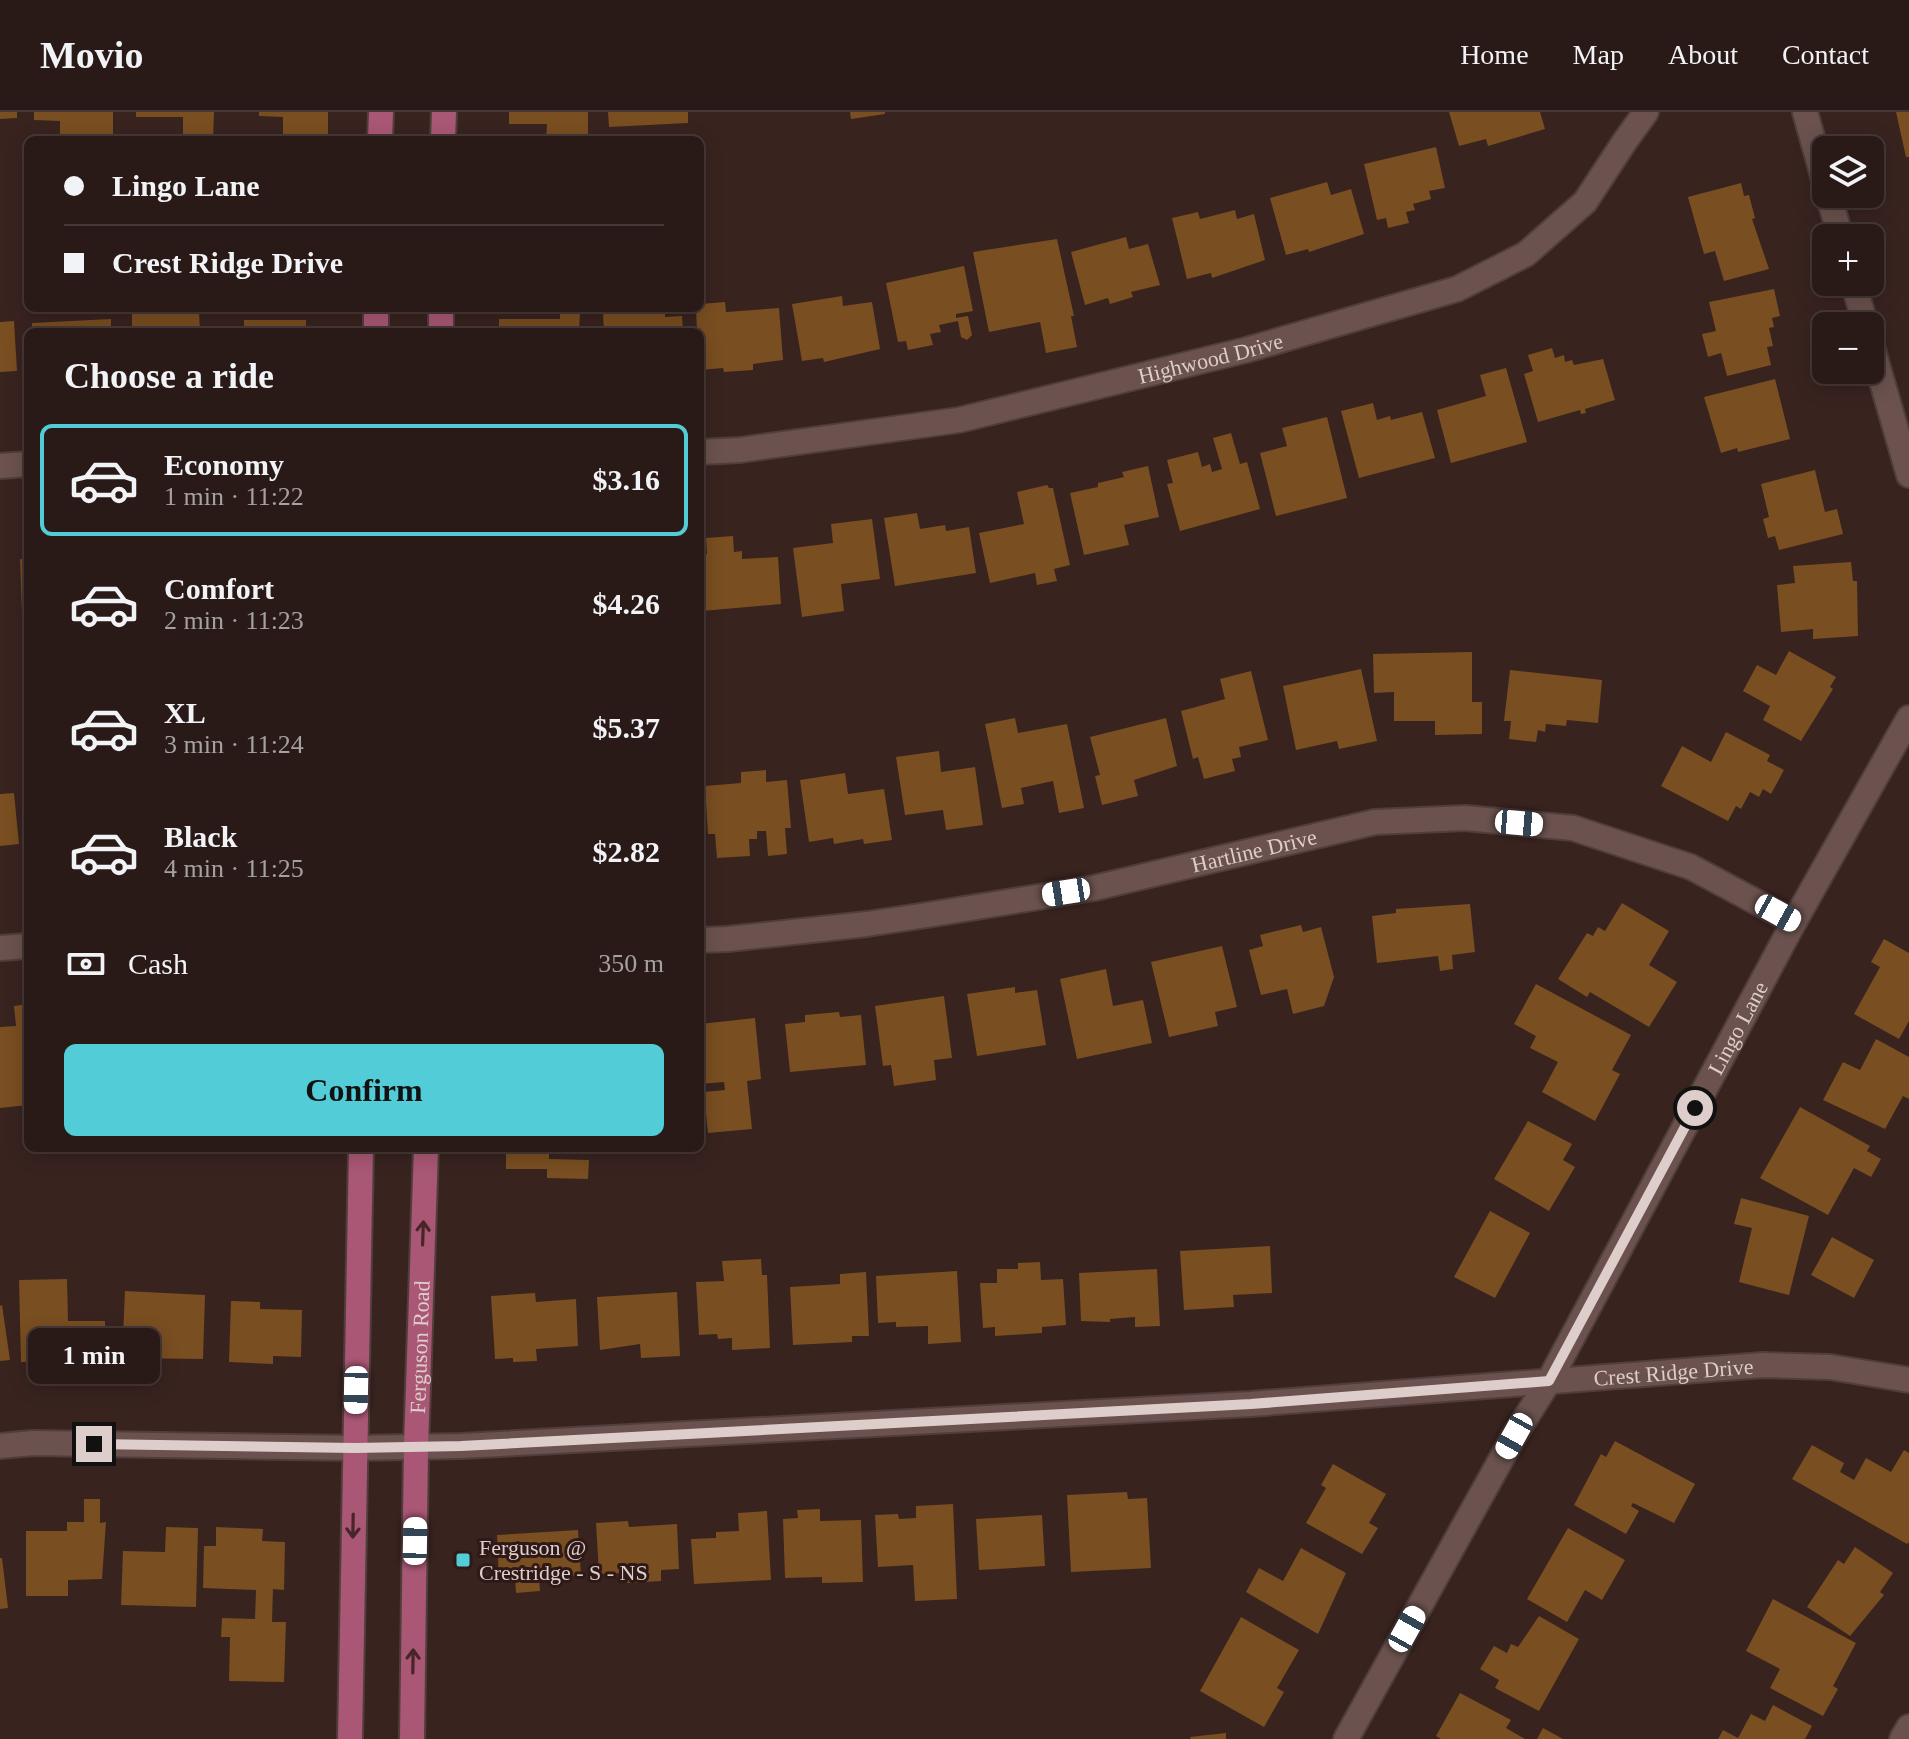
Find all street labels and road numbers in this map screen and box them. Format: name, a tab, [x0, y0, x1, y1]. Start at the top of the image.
street label: Highwood Drive	[1136, 328, 1286, 389]
street label: Hartline Drive	[1189, 824, 1319, 878]
street label: Lingo Lane	[1703, 977, 1773, 1079]
street label: Ferguson Road	[405, 1280, 435, 1414]
street label: Crest Ridge Drive	[1593, 1354, 1754, 1391]

